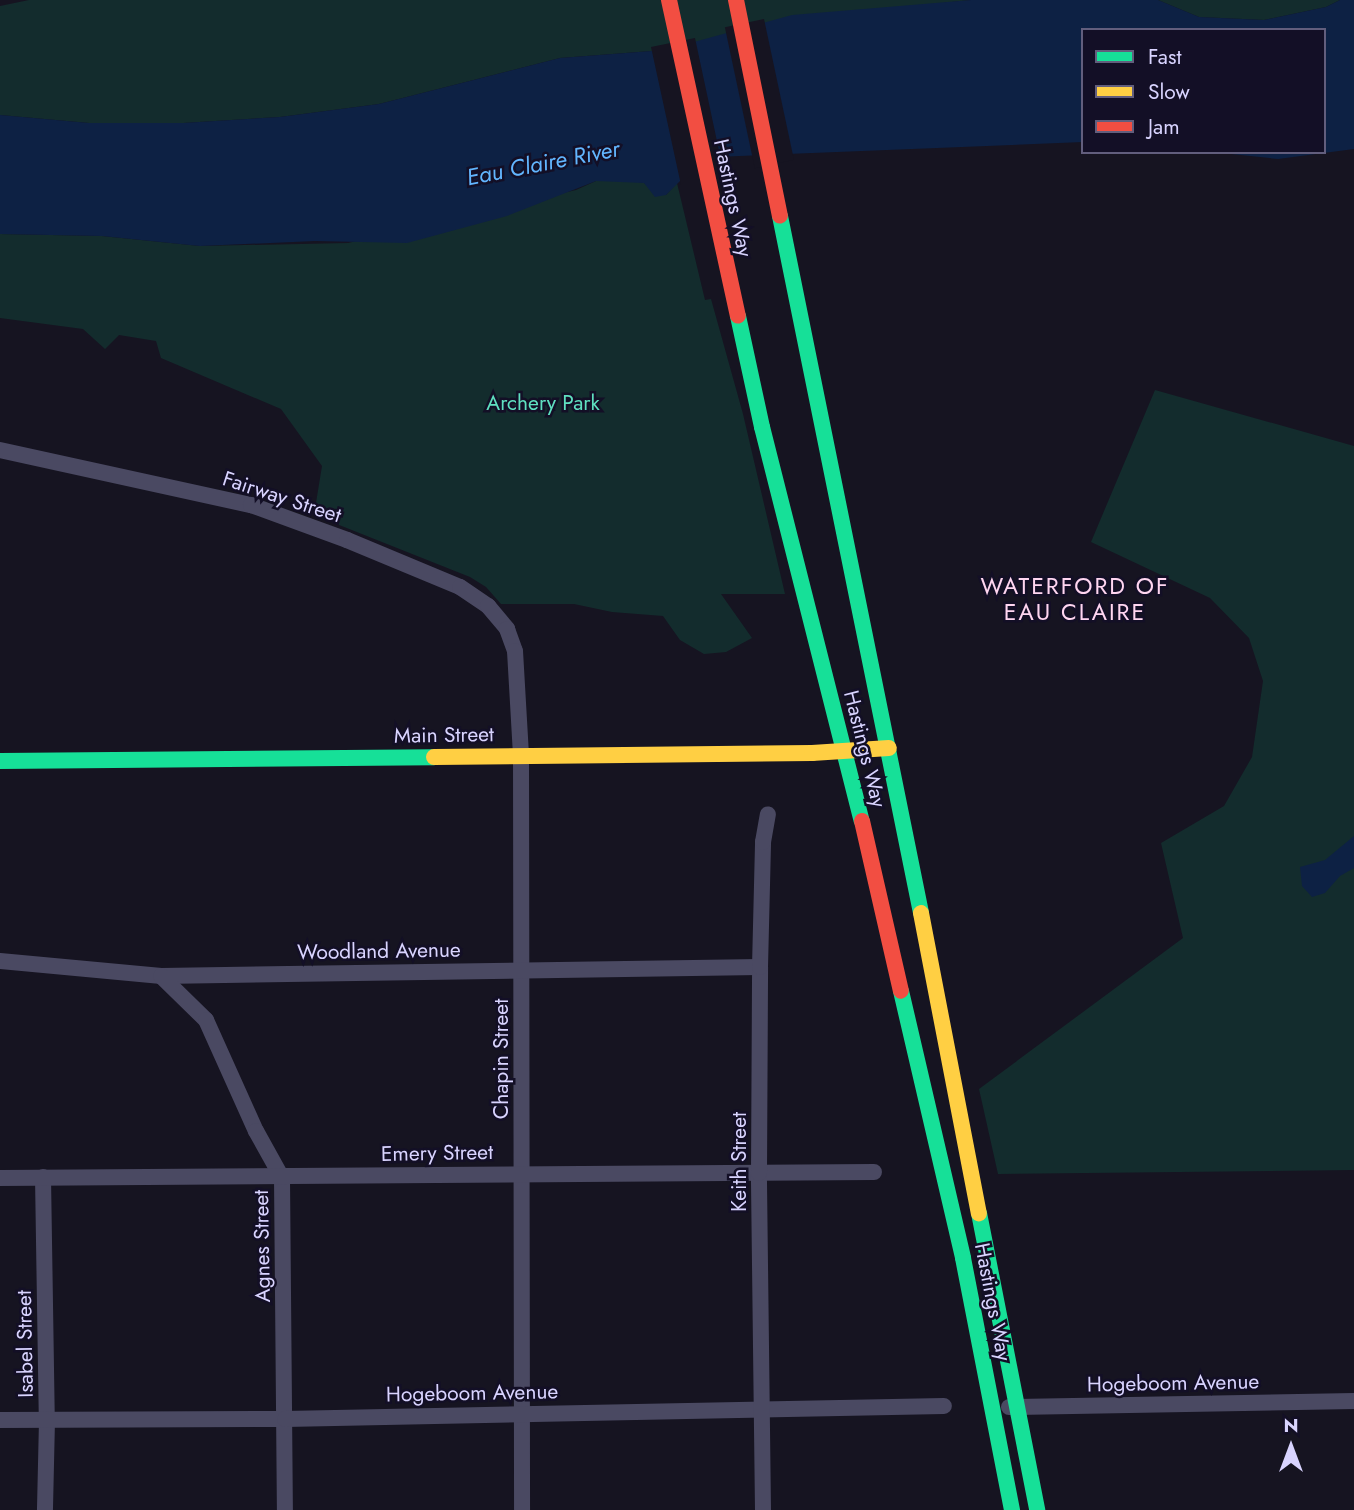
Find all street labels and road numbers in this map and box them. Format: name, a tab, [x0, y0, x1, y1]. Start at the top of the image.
street label: Hastings Way	[708, 137, 758, 259]
street label: Fairway Street	[220, 466, 344, 528]
street label: Hastings Way	[838, 688, 892, 810]
street label: Main Street	[394, 722, 494, 748]
street label: Woodland Avenue	[297, 937, 461, 965]
street label: Chapin Street	[488, 999, 514, 1119]
street label: Keith Street	[726, 1112, 752, 1212]
street label: Emery Street	[381, 1139, 493, 1167]
street label: Agnes Street	[248, 1190, 276, 1302]
street label: Hastings Way	[969, 1241, 1017, 1363]
street label: Isabel Street	[11, 1290, 39, 1398]
street label: Hogeboom Avenue	[1087, 1369, 1259, 1397]
street label: Hogeboom Avenue	[386, 1379, 558, 1407]

